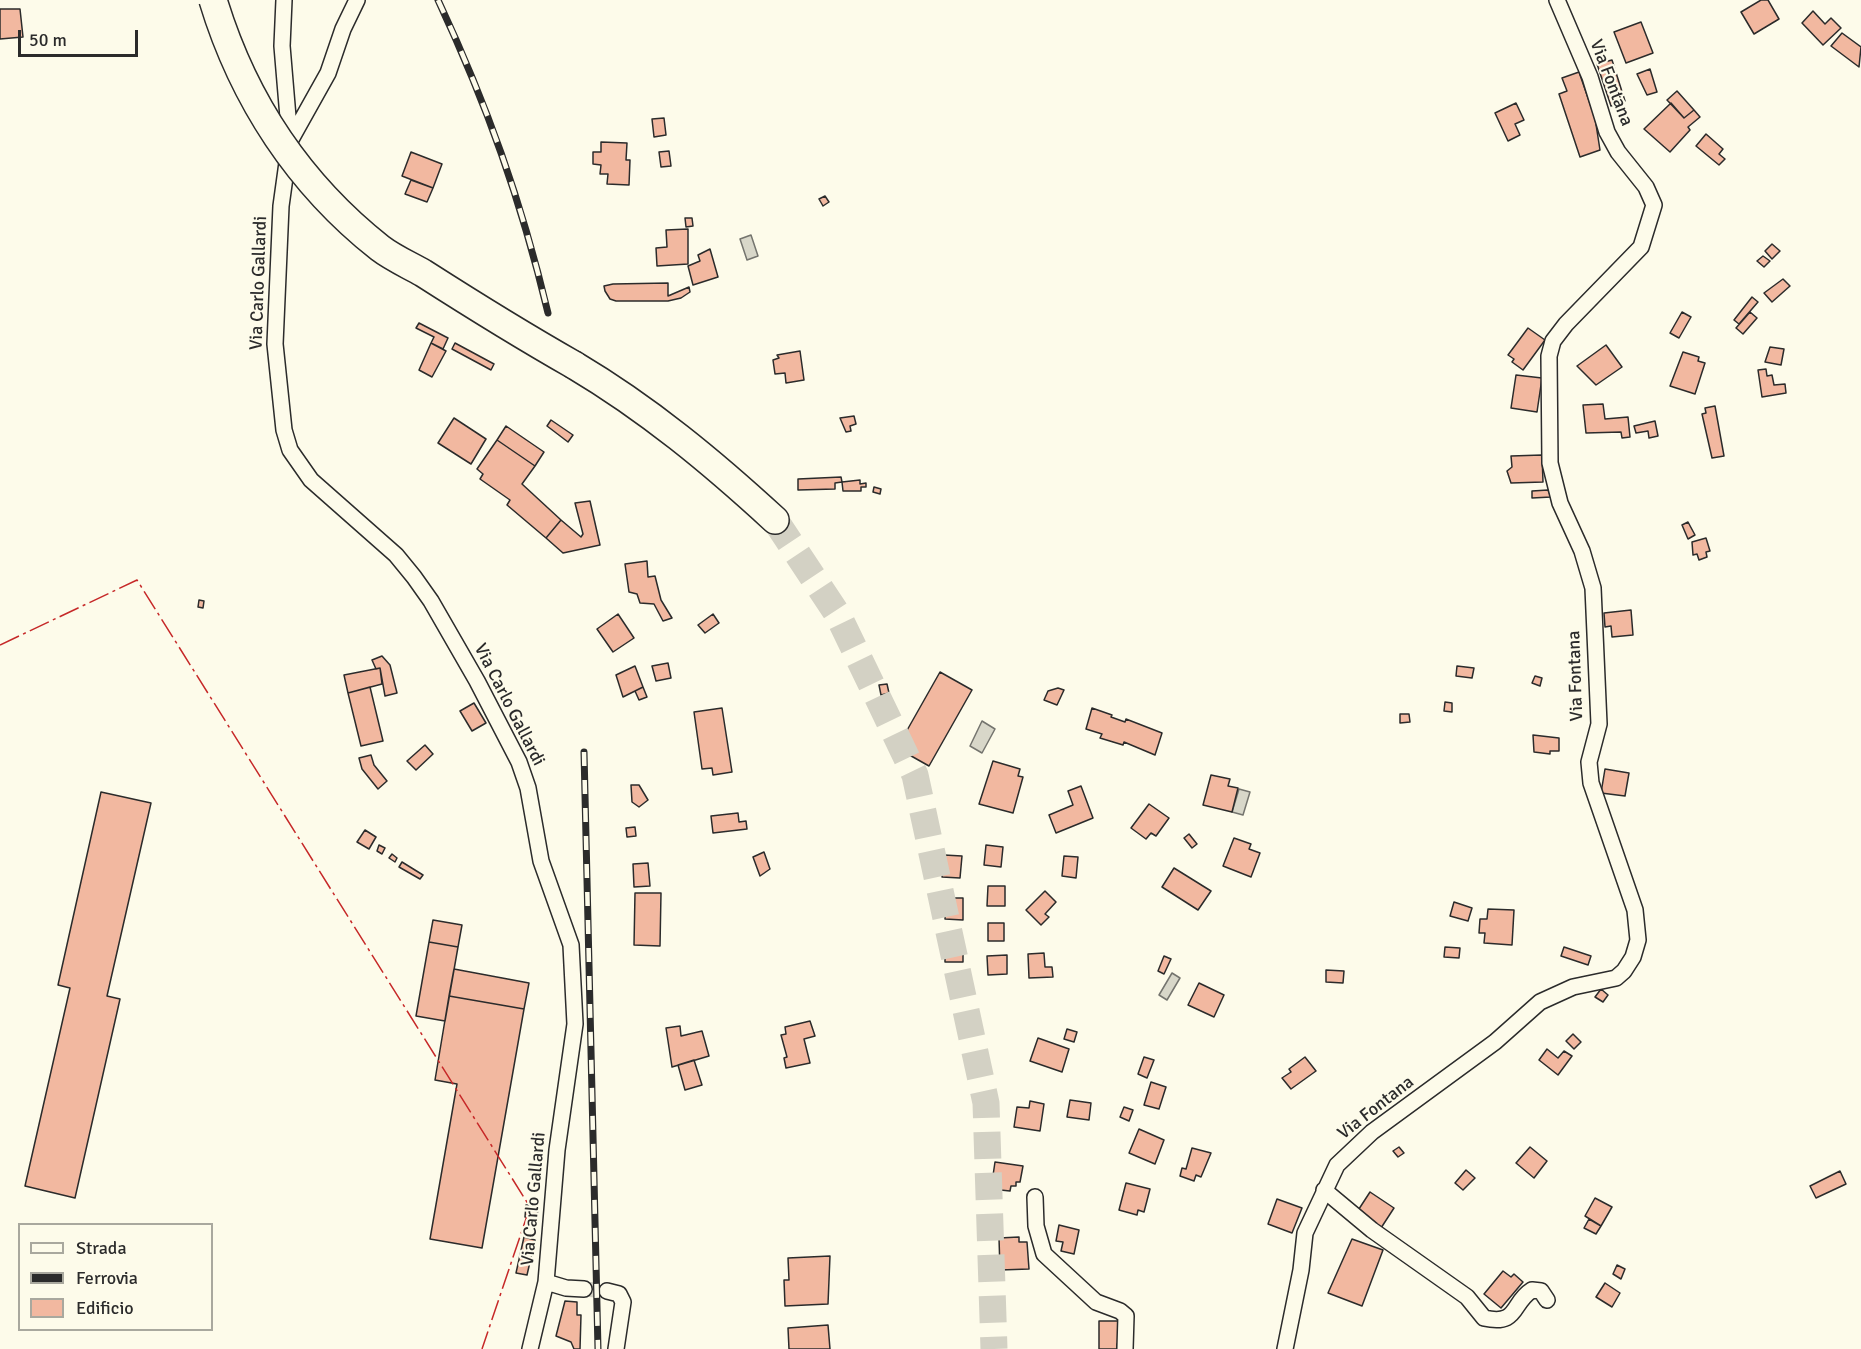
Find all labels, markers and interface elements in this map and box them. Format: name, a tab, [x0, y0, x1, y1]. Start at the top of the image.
scale bar	[21, 18, 141, 56]
text: 50 m	[29, 29, 67, 51]
street label: Via Fontana	[1585, 37, 1637, 129]
street label: Via Carlo Gallardi	[246, 216, 272, 350]
street label: Via Fontana	[1564, 630, 1588, 722]
street label: Via Carlo Gallardi	[469, 640, 549, 770]
street label: Via Fontana	[1334, 1072, 1418, 1144]
street label: Via Carlo Gallardi	[517, 1131, 551, 1267]
legend	[18, 1223, 213, 1331]
text: Strada	[76, 1237, 127, 1259]
text: Ferrovia	[76, 1267, 138, 1289]
text: Edificio	[76, 1297, 134, 1319]

